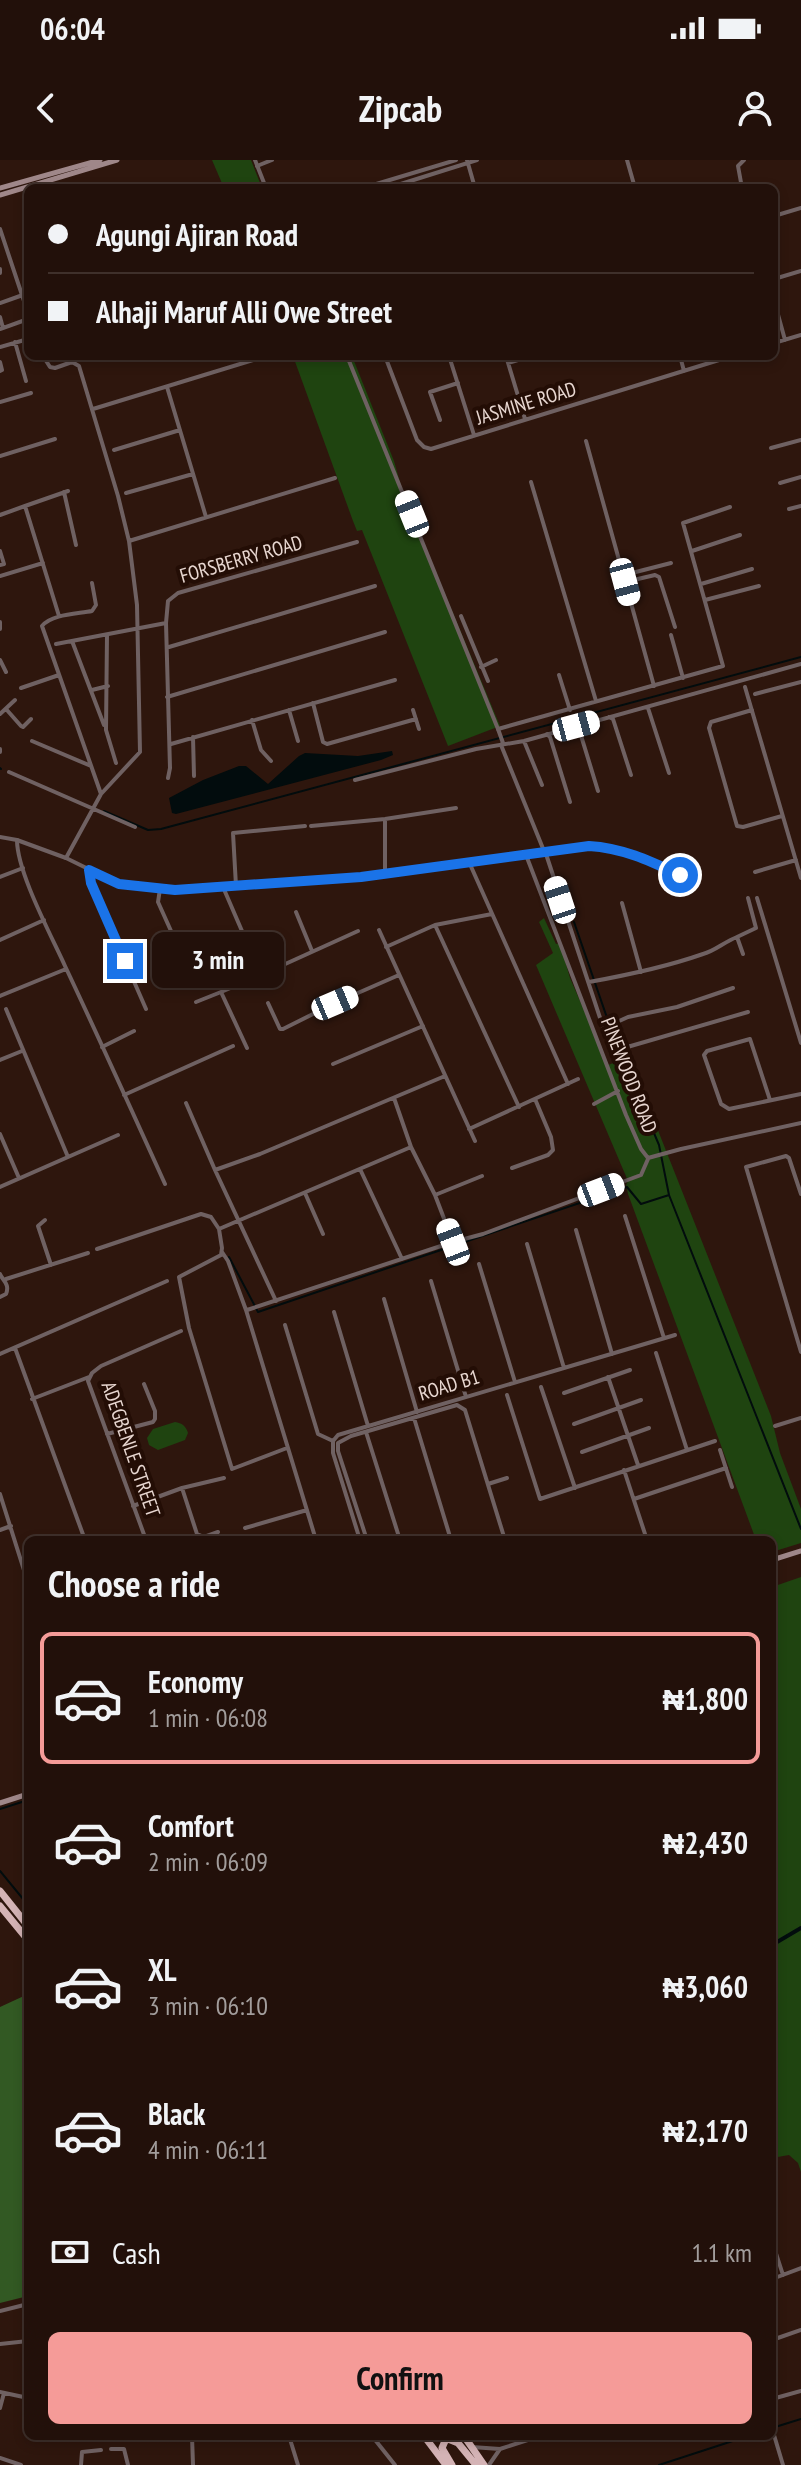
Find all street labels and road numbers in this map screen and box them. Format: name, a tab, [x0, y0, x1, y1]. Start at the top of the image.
street label: JASMINE ROAD	[472, 375, 579, 431]
street label: FORSBERRY ROAD	[177, 529, 305, 589]
street label: PINEWOOD ROAD	[595, 1013, 663, 1137]
street label: ROAD B1	[415, 1363, 483, 1407]
street label: ADEGBENLE STREET	[96, 1378, 166, 1520]

